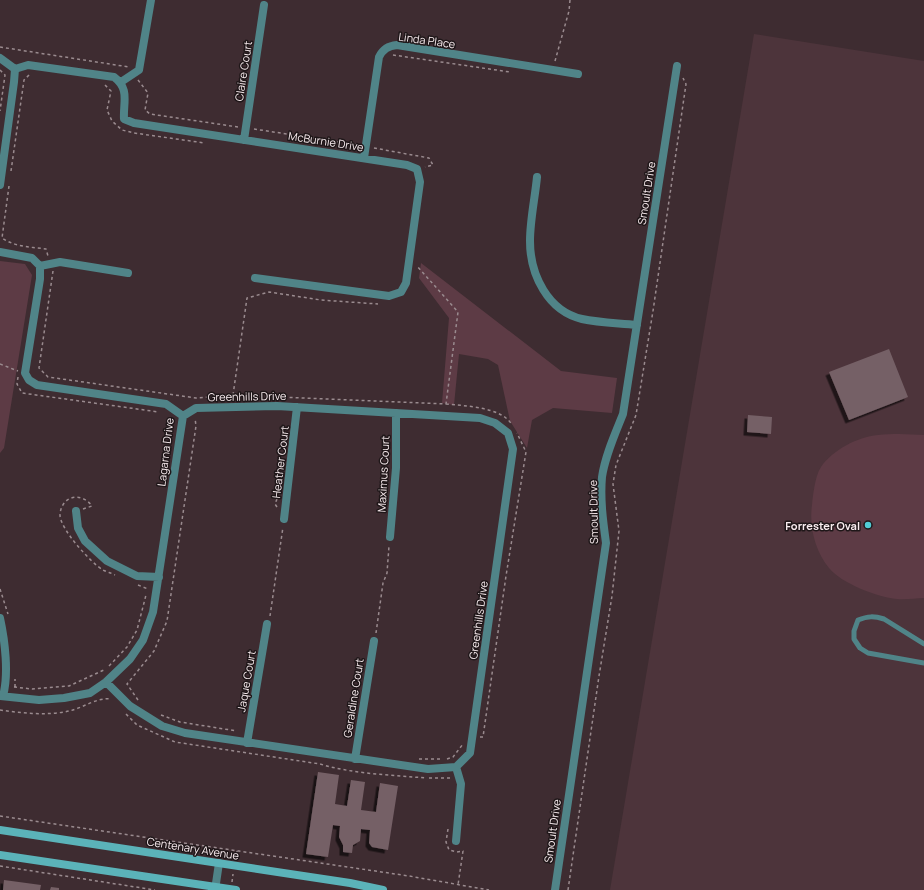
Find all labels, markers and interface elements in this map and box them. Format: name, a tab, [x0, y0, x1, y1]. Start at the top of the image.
street label: Linda Place	[398, 29, 457, 51]
street label: Claire Court	[231, 40, 255, 102]
street label: McBurnie Drive	[287, 128, 365, 154]
street label: Smoult Drive	[634, 160, 659, 226]
street label: Greenhills Drive	[207, 388, 287, 404]
street label: Lagarna Drive	[153, 416, 177, 487]
street label: Heather Court	[268, 425, 292, 499]
street label: Maximus Court	[373, 435, 393, 513]
street label: Smoult Drive	[585, 479, 601, 544]
place label: Forrester Oval	[785, 518, 860, 533]
marker: Forrester Oval	[863, 520, 873, 530]
street label: Greenhills Drive	[465, 579, 491, 660]
street label: Jaque Court	[233, 649, 259, 713]
street label: Geraldine Court	[339, 657, 367, 739]
street label: Smoult Drive	[540, 798, 564, 864]
street label: Centenary Avenue	[146, 833, 241, 863]

